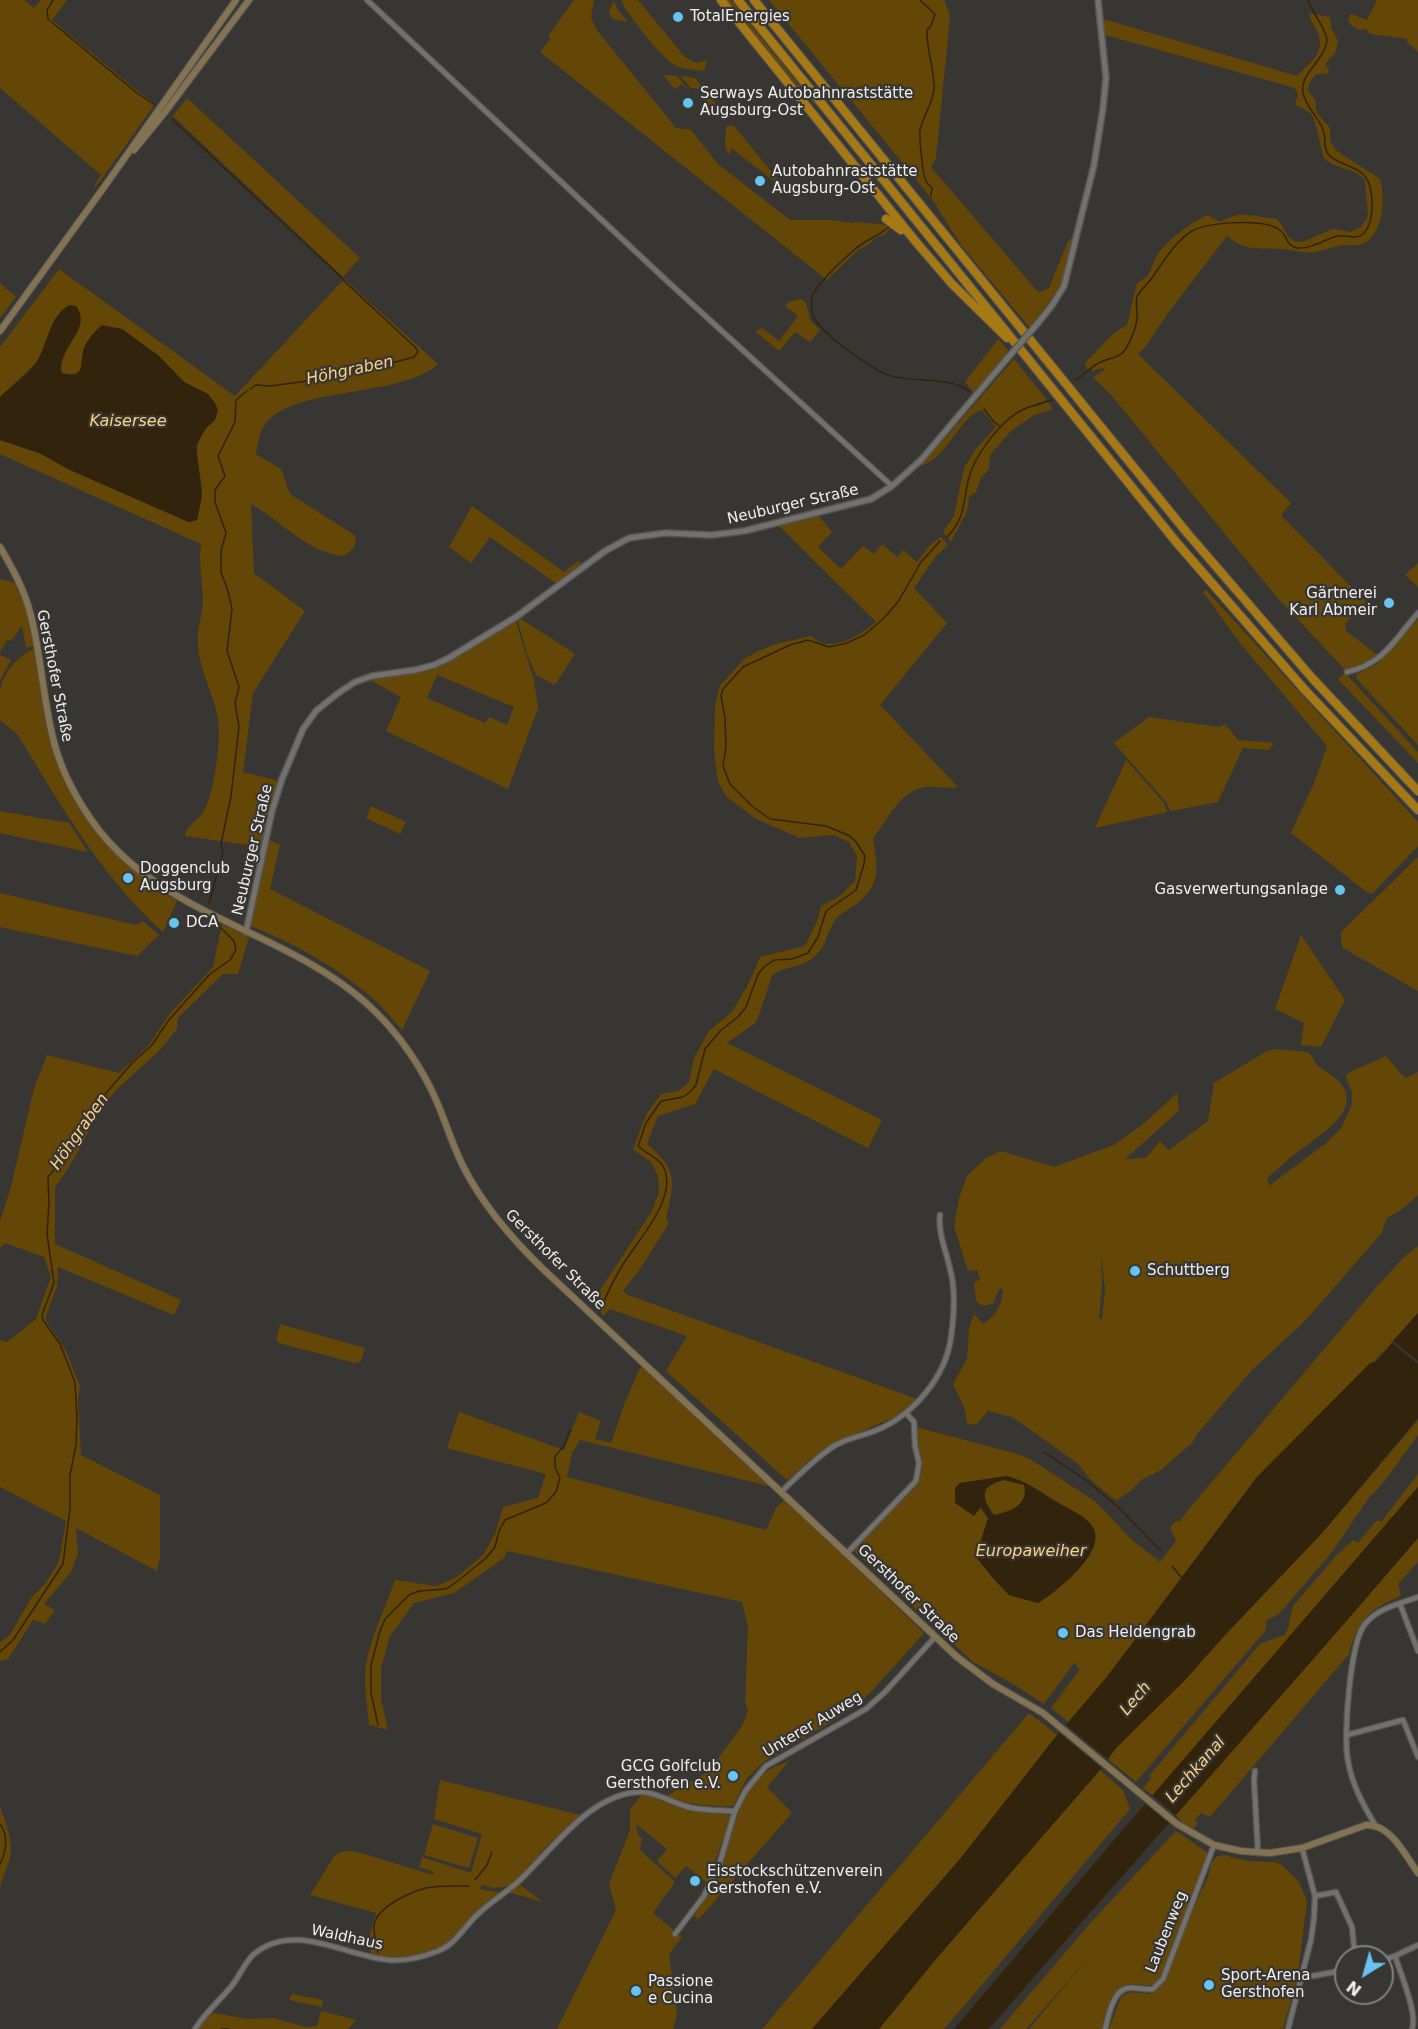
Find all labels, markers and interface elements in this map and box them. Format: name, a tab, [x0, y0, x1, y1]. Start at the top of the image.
place label: TotalEnergies	[690, 8, 790, 26]
marker: TotalEnergies	[671, 10, 685, 24]
place label: Serways Autobahnraststätte Augsburg-Ost	[700, 85, 913, 120]
marker: Serways Autobahnraststätte Augsburg-Ost	[681, 96, 695, 110]
place label: Autobahnraststätte Augsburg-Ost	[772, 163, 917, 198]
marker: Autobahnraststätte Augsburg-Ost	[753, 174, 767, 188]
water label: Höhgraben	[305, 352, 395, 390]
water label: Kaisersee	[90, 412, 166, 432]
street label: Neuburger Straße	[726, 481, 860, 529]
place label: Gärtnerei Karl Abmeir	[1289, 585, 1377, 620]
marker: Gärtnerei Karl Abmeir	[1382, 596, 1396, 610]
street label: Gersthofer Straße	[32, 608, 76, 744]
street label: Neuburger Straße	[229, 783, 277, 917]
place label: Doggenclub Augsburg	[140, 860, 230, 895]
marker: Doggenclub Augsburg	[121, 871, 135, 885]
place label: Gasverwertungsanlage	[1154, 881, 1328, 899]
marker: Gasverwertungsanlage	[1333, 883, 1347, 897]
place label: DCA	[186, 914, 218, 932]
marker: DCA	[167, 916, 181, 930]
water label: Höhgraben	[47, 1090, 113, 1174]
street label: Gersthofer Straße	[501, 1206, 609, 1314]
place label: Schuttberg	[1147, 1262, 1230, 1280]
marker: Schuttberg	[1128, 1264, 1142, 1278]
street label: Gersthofer Straße	[853, 1541, 963, 1647]
water label: Europaweiher	[976, 1542, 1086, 1562]
place label: Das Heldengrab	[1075, 1624, 1196, 1642]
marker: Das Heldengrab	[1056, 1626, 1070, 1640]
water label: Lech	[1117, 1678, 1155, 1720]
street label: Unterer Auweg	[760, 1688, 866, 1762]
water label: Lechkanal	[1162, 1733, 1230, 1807]
place label: GCG Golfclub Gersthofen e.V.	[606, 1758, 721, 1793]
marker: GCG Golfclub Gersthofen e.V.	[726, 1769, 740, 1783]
place label: Eisstockschützenverein Gersthofen e.V.	[707, 1863, 883, 1898]
marker: Eisstockschützenverein Gersthofen e.V.	[688, 1874, 702, 1888]
street label: Laubenweg	[1142, 1889, 1192, 1975]
street label: Waldhaus	[310, 1922, 384, 1954]
north arrow	[1334, 1945, 1394, 2005]
place label: Sport-Arena Gersthofen	[1221, 1967, 1310, 2002]
place label: Passione e Cucina	[648, 1973, 713, 2008]
text: N	[1343, 1977, 1365, 2000]
marker: Sport-Arena Gersthofen	[1202, 1978, 1216, 1992]
marker: Passione e Cucina	[629, 1984, 643, 1998]

